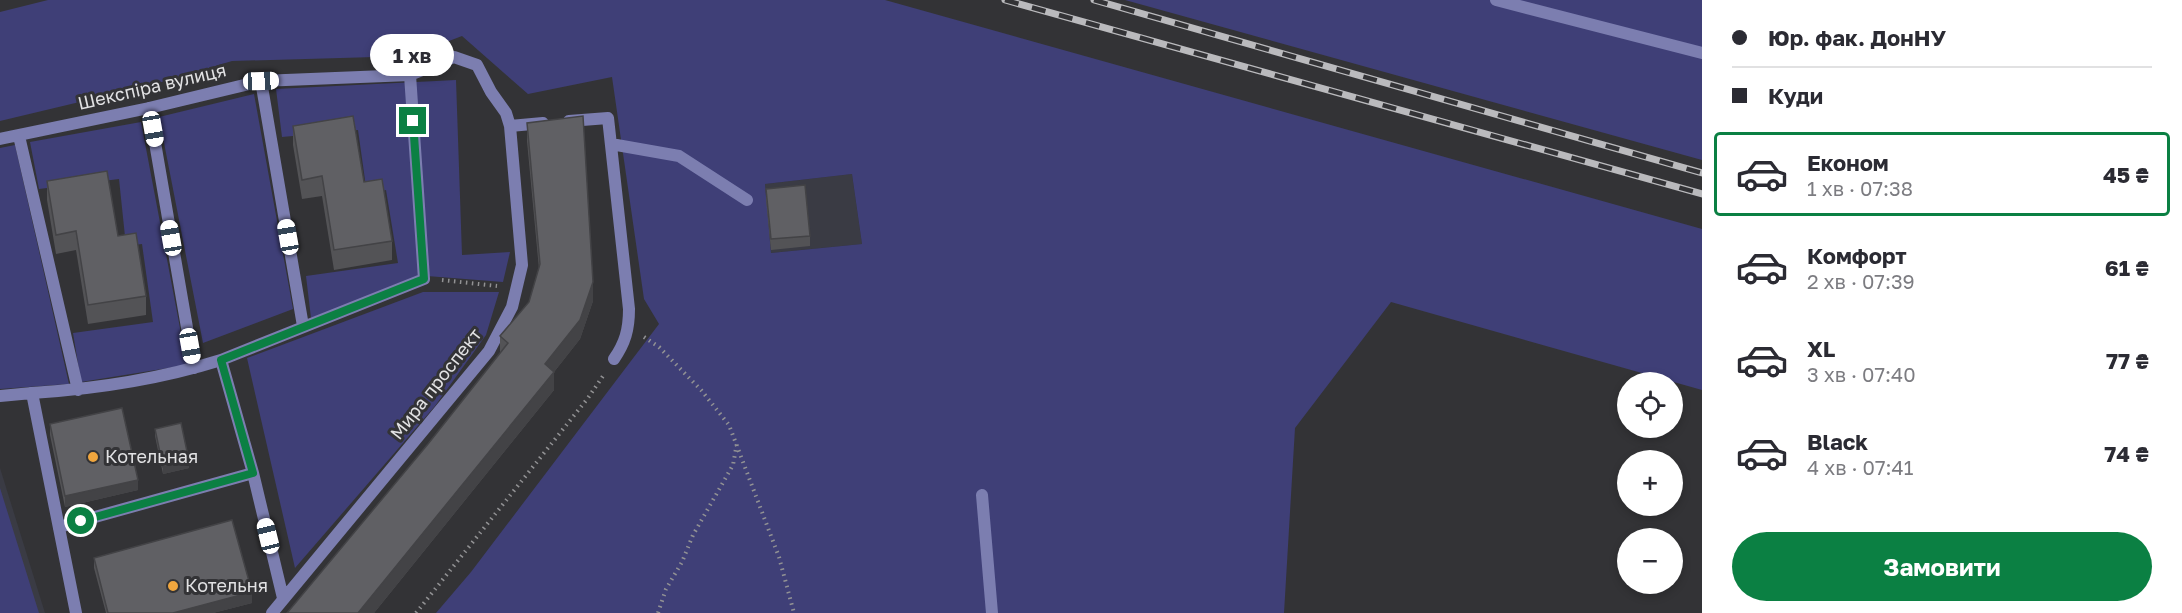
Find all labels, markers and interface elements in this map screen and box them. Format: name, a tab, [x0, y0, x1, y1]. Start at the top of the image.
text: Юр. фак. ДонНУ	[1768, 24, 1946, 51]
callout: 1 хв	[371, 34, 455, 76]
text: 1 хв	[393, 43, 431, 67]
street label: Шекспіра вулиця	[75, 58, 228, 114]
car	[243, 71, 279, 91]
text: Куди	[1768, 82, 1823, 109]
route end	[399, 107, 426, 134]
car	[141, 110, 165, 148]
icon: car	[1735, 147, 1789, 201]
text: Економ	[1807, 149, 1889, 176]
text: 45 ₴	[2103, 161, 2149, 188]
text: 1 хв · 07:38	[1807, 176, 1913, 200]
car	[276, 218, 300, 256]
car	[159, 219, 183, 257]
icon: car	[1735, 240, 1789, 294]
text: Комфорт	[1807, 242, 1907, 269]
text: 61 ₴	[2105, 254, 2149, 281]
text: 2 хв · 07:39	[1807, 269, 1915, 293]
street label: Мира проспект	[385, 323, 486, 443]
car	[178, 327, 202, 365]
icon: car	[1735, 333, 1789, 387]
text: XL	[1807, 335, 1835, 362]
text: 77 ₴	[2106, 347, 2149, 374]
text: 3 хв · 07:40	[1807, 362, 1916, 386]
map controls	[1617, 372, 1683, 594]
button: locate	[1617, 372, 1683, 438]
icon: car	[1735, 426, 1789, 480]
text: Black	[1807, 428, 1868, 455]
text: 74 ₴	[2104, 440, 2149, 467]
place label: Котельная	[105, 445, 198, 467]
marker: Котельная	[86, 450, 100, 464]
button: +	[1617, 450, 1683, 516]
text: 4 хв · 07:41	[1807, 455, 1913, 479]
route start	[67, 507, 94, 534]
car	[255, 516, 281, 556]
button: −	[1617, 528, 1683, 594]
button: Замовити	[1732, 532, 2152, 601]
place label: Котельня	[185, 574, 268, 596]
marker: Котельня	[166, 579, 180, 593]

